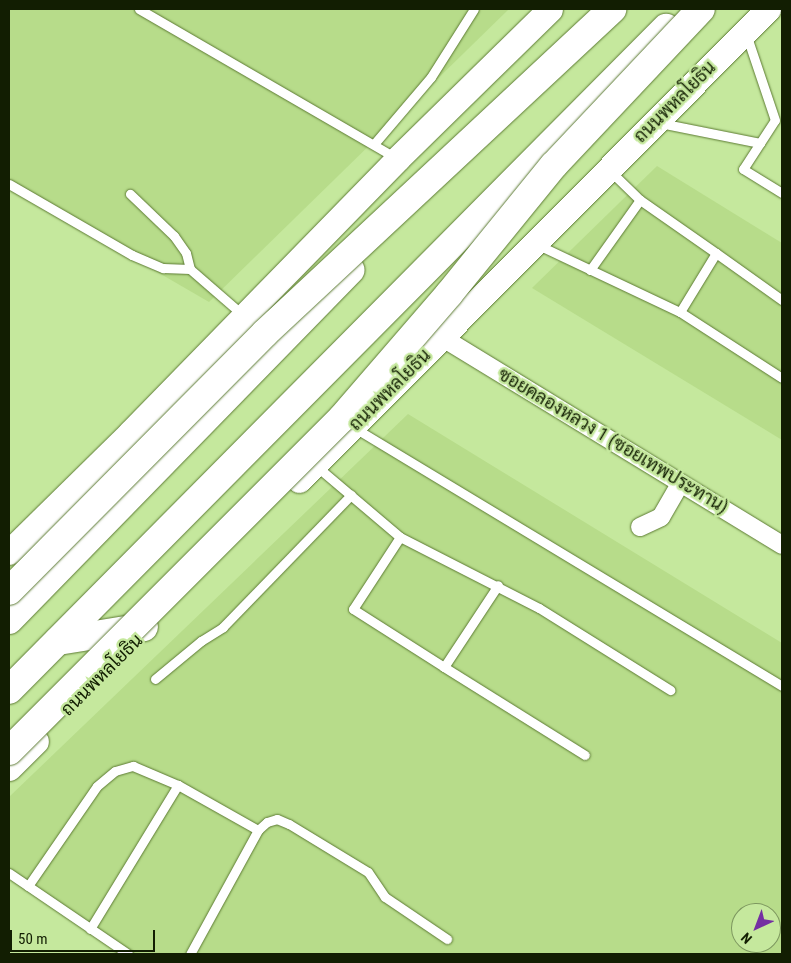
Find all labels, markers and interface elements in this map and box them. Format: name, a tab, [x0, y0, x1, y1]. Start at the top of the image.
street label: ถนนพหลโยธิน	[630, 57, 720, 147]
street label: ถนนพหลโยธิน	[345, 345, 435, 435]
street label: ซอยคลองหลวง 1 (ซอยเทพประทาน)	[494, 364, 732, 518]
street label: ถนนพหลโยธิน	[57, 630, 147, 720]
north arrow	[731, 903, 781, 953]
scale bar	[12, 920, 158, 952]
text: N	[738, 929, 755, 947]
text: 50 m	[18, 930, 48, 948]

